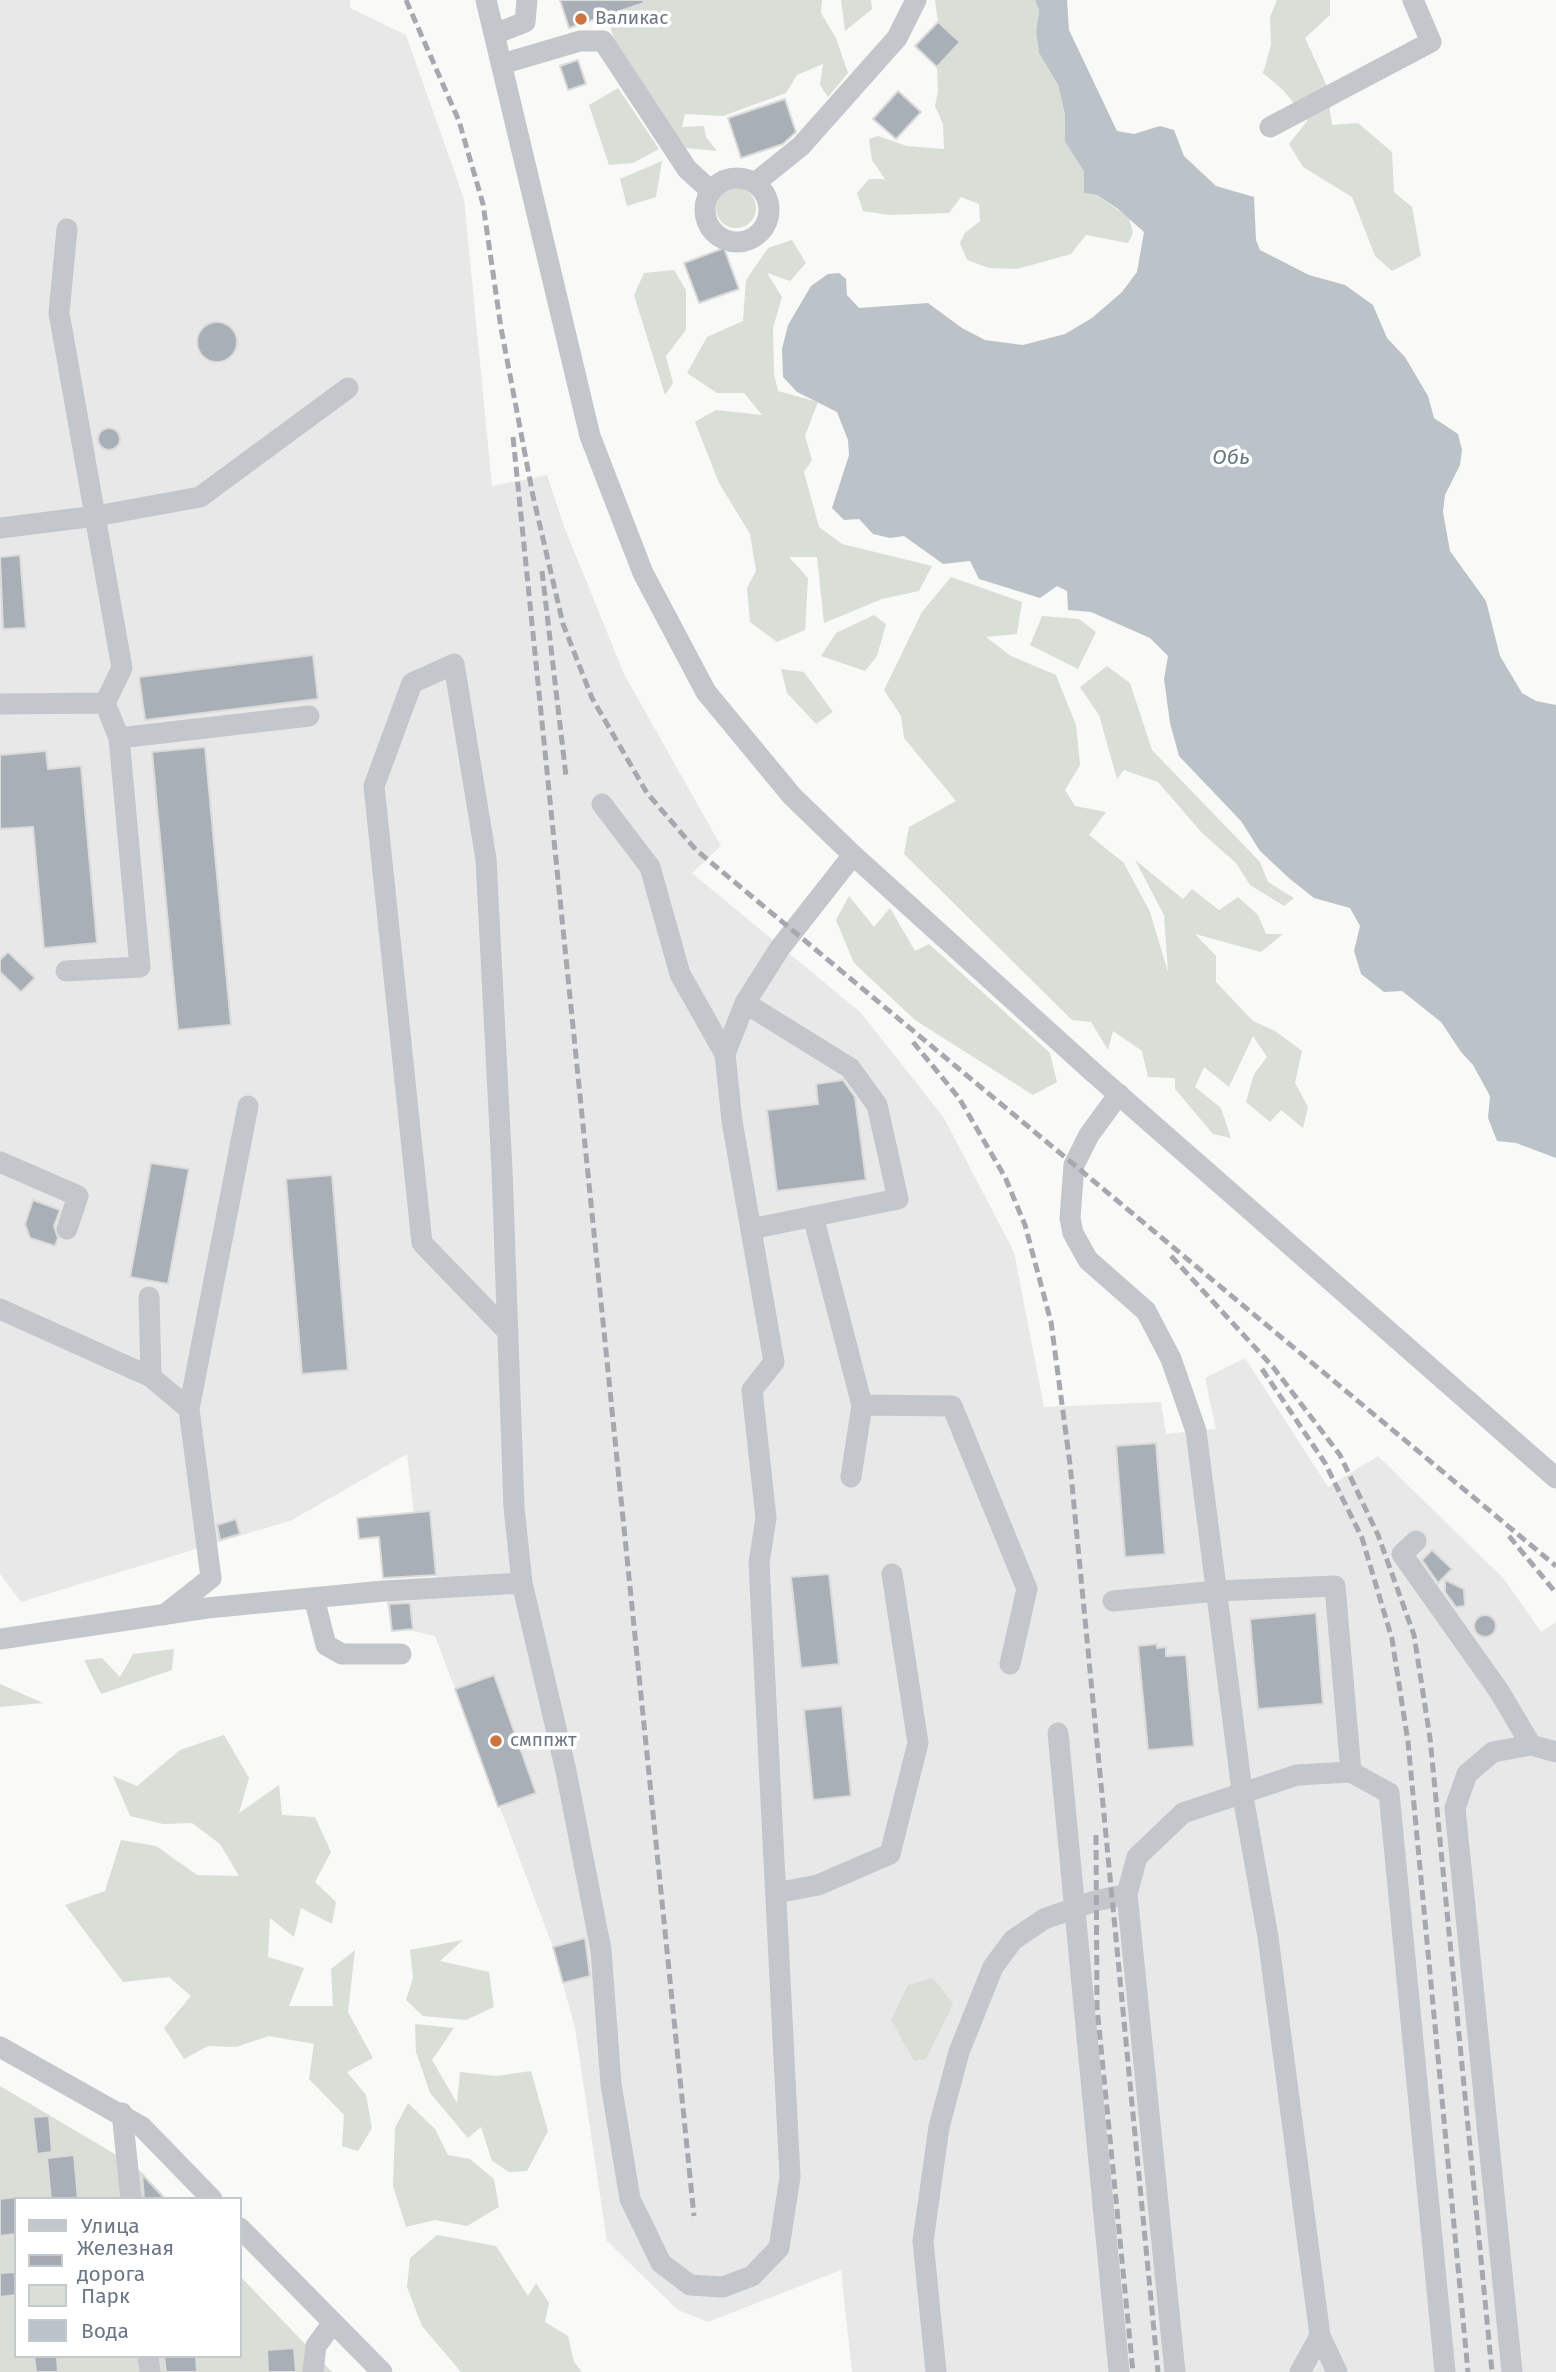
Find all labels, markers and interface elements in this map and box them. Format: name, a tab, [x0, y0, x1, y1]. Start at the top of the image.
place label: Валикас	[595, 8, 668, 30]
marker: Валикас	[573, 11, 589, 27]
water label: Обь	[1212, 445, 1250, 471]
place label: смппжт	[510, 1730, 576, 1752]
marker: смппжт	[488, 1733, 504, 1749]
legend	[14, 2197, 242, 2358]
text: Улица	[81, 2213, 140, 2239]
text: Железная дорога	[77, 2235, 174, 2287]
text: Парк	[81, 2283, 130, 2309]
text: Вода	[81, 2318, 129, 2344]

